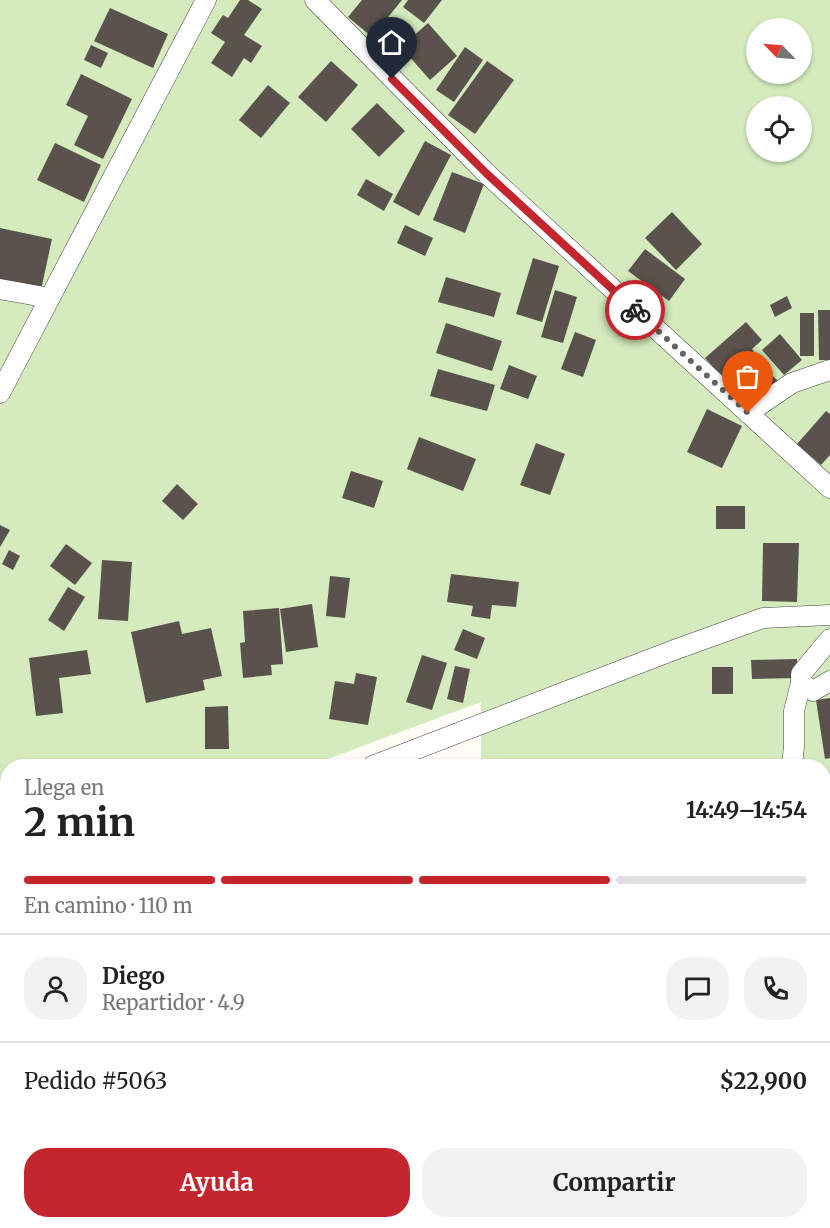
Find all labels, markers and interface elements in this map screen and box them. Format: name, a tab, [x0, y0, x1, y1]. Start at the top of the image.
pin	[366, 17, 417, 79]
north arrow	[746, 18, 812, 84]
map controls	[746, 18, 812, 162]
icon: home	[375, 26, 408, 59]
button: locate	[746, 96, 812, 162]
courier	[605, 280, 665, 340]
icon: bike	[619, 294, 652, 327]
pin	[722, 351, 773, 413]
icon: bag	[731, 360, 764, 393]
text: Llega en	[24, 775, 104, 800]
text: 14:49–14:54	[686, 796, 807, 824]
text: 2 min	[24, 798, 135, 847]
text: En camino · 110 m	[24, 893, 193, 918]
button: person	[24, 957, 87, 1020]
button: chat	[666, 957, 729, 1020]
button: phone	[744, 957, 807, 1020]
text: Diego	[102, 962, 165, 990]
text: Repartidor · 4.9	[102, 990, 245, 1015]
text: Pedido #5063	[24, 1067, 167, 1095]
text: $22,900	[719, 1067, 807, 1095]
button: Ayuda	[24, 1148, 410, 1217]
button: Compartir	[422, 1148, 807, 1217]

